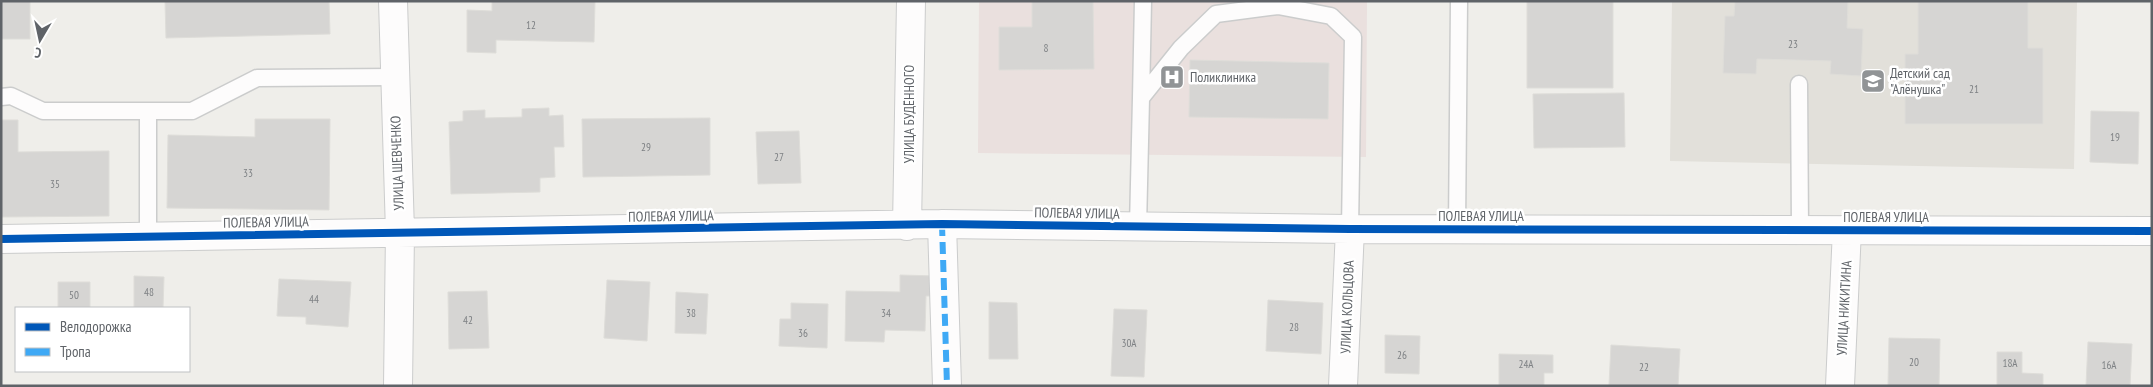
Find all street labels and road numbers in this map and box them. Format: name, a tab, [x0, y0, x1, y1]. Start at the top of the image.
street label: УЛИЦА БУДЁННОГО	[900, 64, 918, 163]
street label: УЛИЦА ШЕВЧЕНКО	[386, 115, 408, 211]
street label: ПОЛЕВАЯ УЛИЦА	[1034, 203, 1120, 223]
street label: ПОЛЕВАЯ УЛИЦА	[628, 206, 714, 226]
street label: ПОЛЕВАЯ УЛИЦА	[1438, 207, 1524, 225]
street label: ПОЛЕВАЯ УЛИЦА	[1843, 208, 1929, 226]
street label: ПОЛЕВАЯ УЛИЦА	[223, 212, 309, 232]
street label: УЛИЦА КОЛЬЦОВА	[1336, 260, 1358, 354]
street label: УЛИЦА НИКИТИНА	[1833, 260, 1856, 356]

